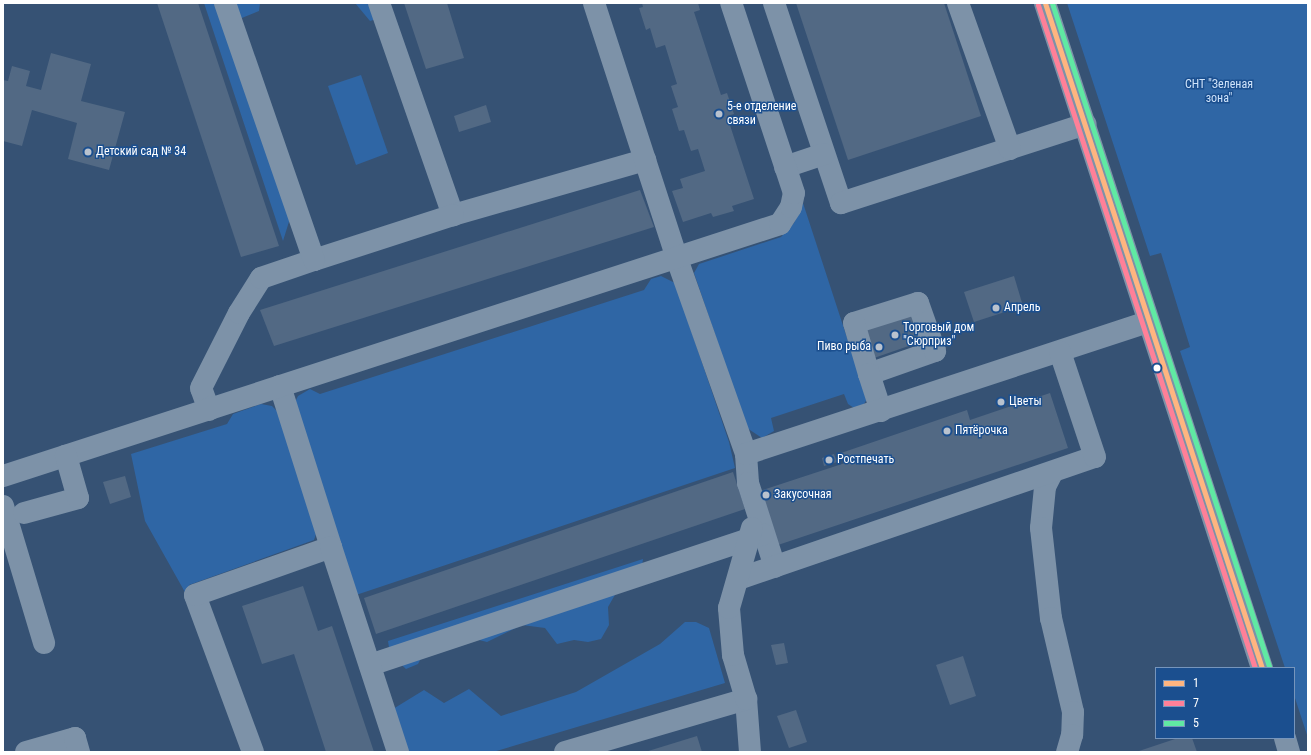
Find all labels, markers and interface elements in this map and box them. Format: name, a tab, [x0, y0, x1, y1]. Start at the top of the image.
park label: СНТ "Зеленая зона"	[1185, 78, 1253, 106]
place label: 5-е отделение связи	[727, 100, 796, 128]
marker: 5-е отделение связи	[714, 109, 724, 119]
place label: Детский сад № 34	[96, 145, 186, 159]
marker: Детский сад № 34	[83, 147, 93, 157]
place label: Апрель	[1004, 301, 1040, 315]
marker: Апрель	[991, 303, 1001, 313]
place label: Торговый дом "Сюрприз"	[903, 321, 974, 349]
marker: Торговый дом "Сюрприз"	[890, 330, 900, 340]
place label: Пиво рыба	[817, 340, 871, 354]
marker: Пиво рыба	[874, 342, 884, 352]
unlabelled marker	[1152, 363, 1162, 373]
place label: Цветы	[1009, 395, 1042, 409]
marker: Цветы	[996, 397, 1006, 407]
place label: Пятёрочка	[955, 424, 1008, 438]
marker: Пятёрочка	[942, 426, 952, 436]
place label: Ростпечать	[837, 453, 894, 467]
marker: Ростпечать	[824, 455, 834, 465]
place label: Закусочная	[774, 488, 832, 502]
marker: Закусочная	[761, 490, 771, 500]
legend	[1155, 667, 1295, 739]
text: 1	[1193, 676, 1199, 690]
text: 7	[1193, 696, 1199, 710]
text: 5	[1193, 716, 1199, 730]

